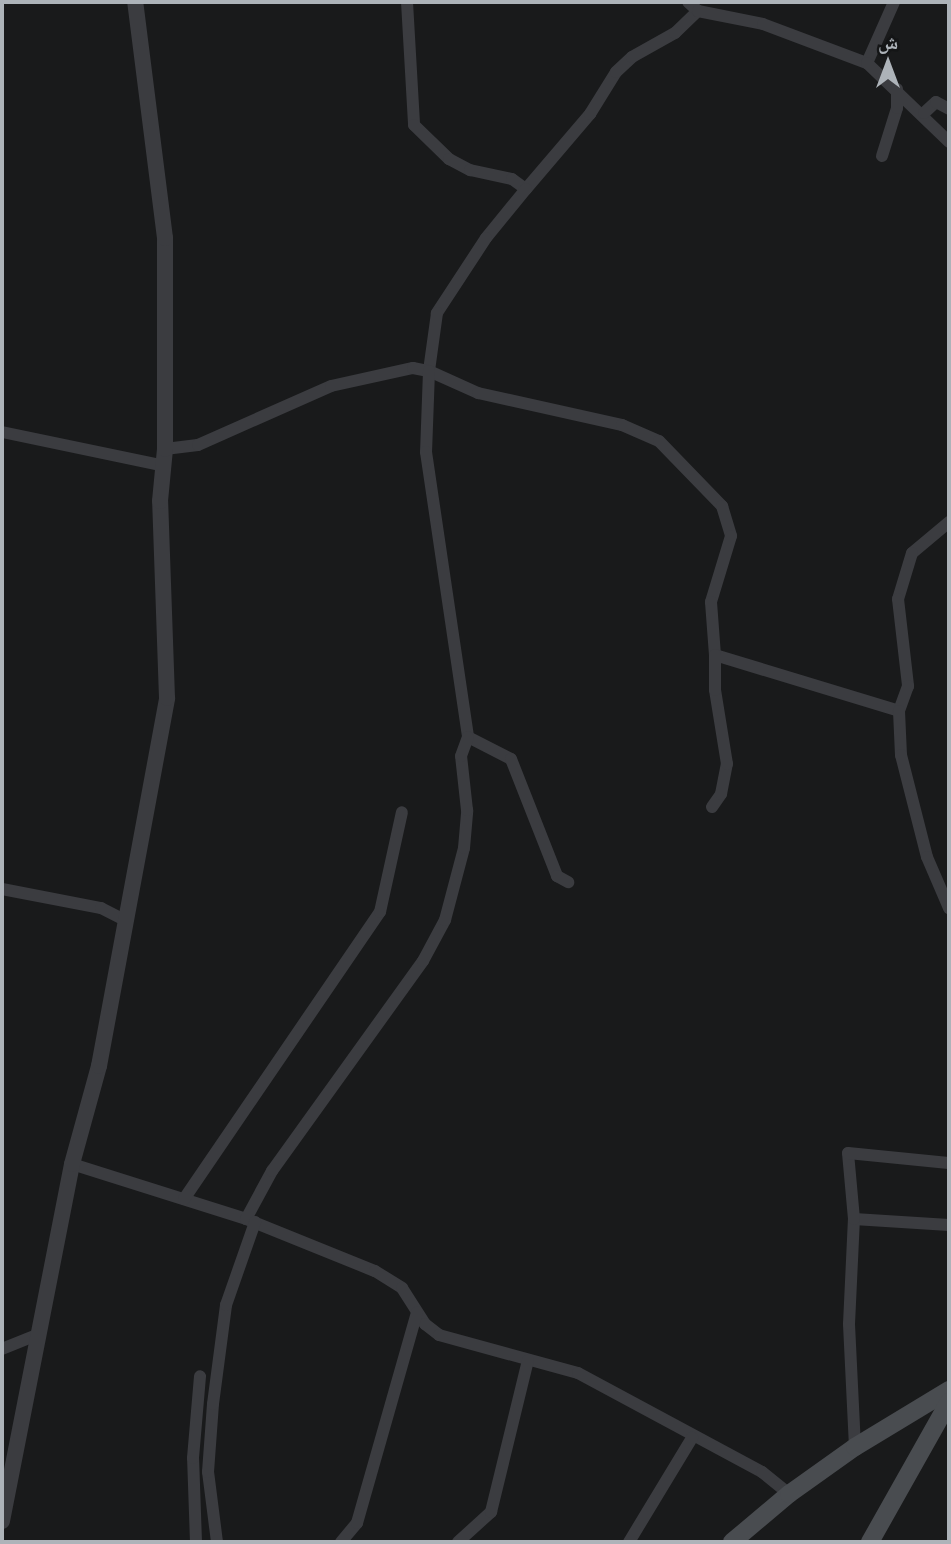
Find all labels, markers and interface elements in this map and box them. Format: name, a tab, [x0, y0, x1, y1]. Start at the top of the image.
north arrow	[853, 28, 923, 98]
text: ش	[878, 30, 898, 54]

